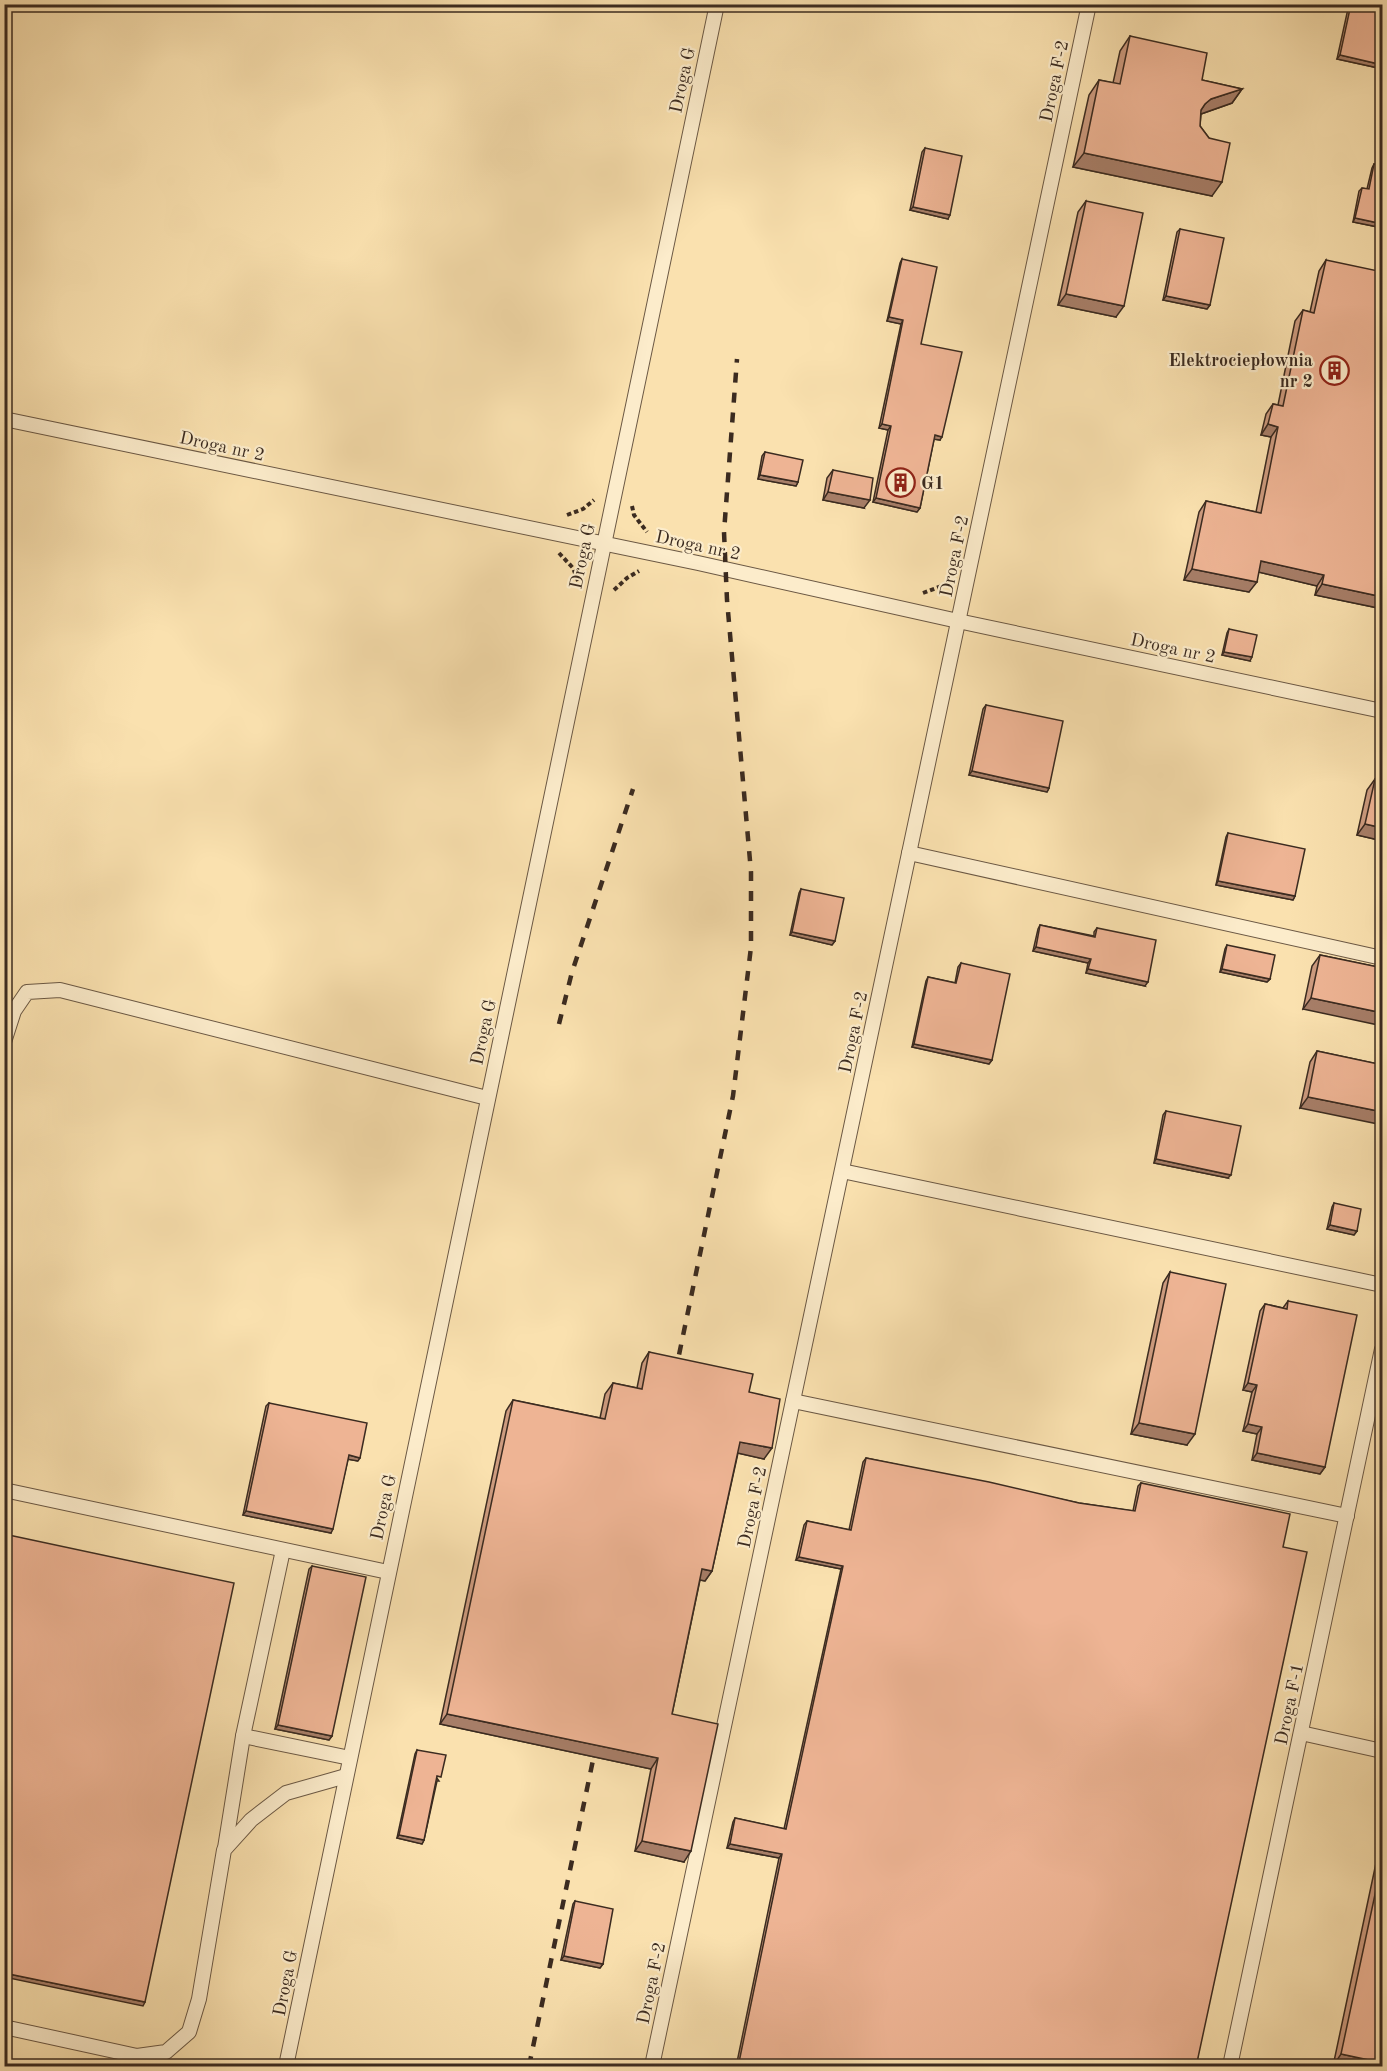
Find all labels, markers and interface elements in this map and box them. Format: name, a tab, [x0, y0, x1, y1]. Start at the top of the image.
street label: Droga F-2	[1038, 39, 1072, 124]
street label: Droga G	[667, 46, 699, 115]
place label: Elektrociepłownia nr 2	[1168, 352, 1313, 391]
building icon: Elektrociepłownia nr 2	[1318, 354, 1350, 386]
street label: Droga nr 2	[178, 429, 266, 465]
building icon: G1	[884, 467, 916, 499]
place label: G1	[921, 475, 944, 493]
street label: Droga F-2	[938, 514, 972, 599]
street label: Droga G	[567, 522, 599, 591]
street label: Droga nr 2	[654, 528, 742, 564]
street label: Droga nr 2	[1129, 631, 1217, 667]
street label: Droga F-2	[837, 990, 871, 1075]
street label: Droga G	[468, 998, 500, 1067]
street label: Droga F-2	[736, 1465, 770, 1550]
street label: Droga G	[368, 1473, 400, 1542]
street label: Droga F-1	[1273, 1662, 1307, 1747]
street label: Droga F-2	[635, 1941, 669, 2026]
street label: Droga G	[271, 1949, 301, 2018]

